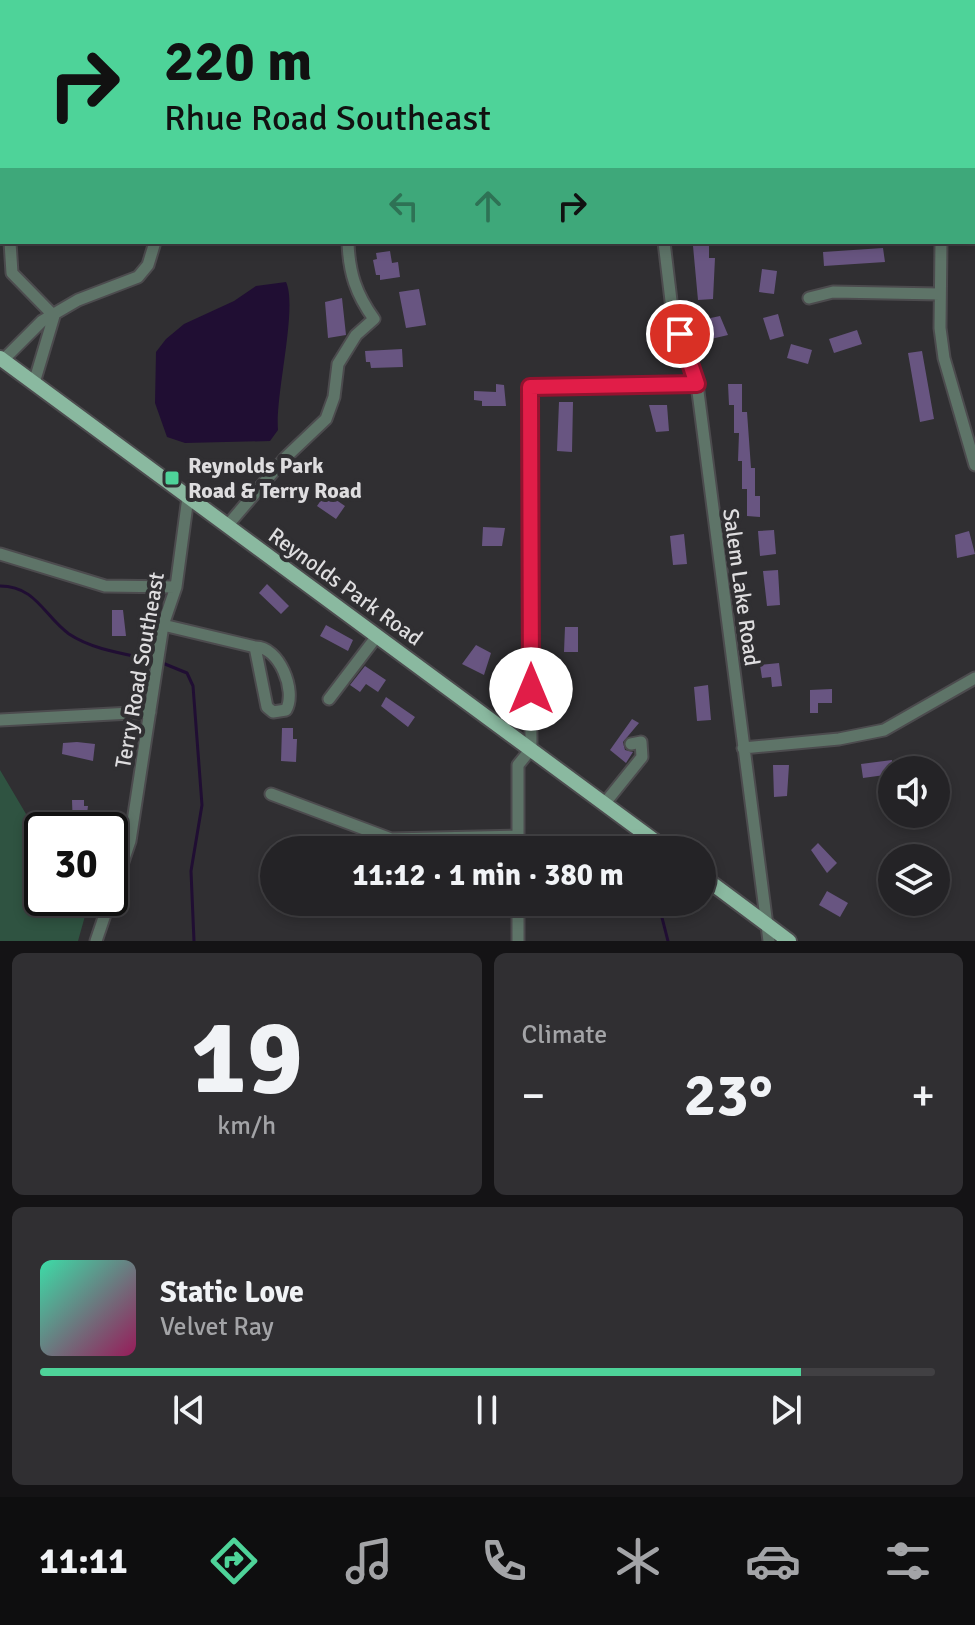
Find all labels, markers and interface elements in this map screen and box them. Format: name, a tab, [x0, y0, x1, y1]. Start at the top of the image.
text: 220 m	[164, 27, 312, 96]
icon: right	[32, 32, 136, 136]
text: Rhue Road Southeast	[164, 96, 491, 141]
icon: left	[382, 184, 426, 228]
icon: ahead	[466, 184, 510, 228]
icon: right	[550, 184, 594, 228]
pin	[646, 300, 714, 368]
icon: arrive	[658, 312, 702, 356]
place label: Reynolds Park Road & Terry Road	[188, 452, 362, 504]
marker: Reynolds Park Road & Terry Road	[163, 469, 181, 487]
street label: Salem Lake Road	[717, 506, 766, 668]
street label: Reynolds Park Road	[263, 521, 428, 651]
street label: Terry Road Southeast	[109, 570, 170, 770]
position arrow	[489, 647, 573, 731]
map controls	[878, 756, 950, 916]
button: sound	[878, 756, 950, 828]
speed limit sign: 30	[24, 812, 128, 916]
button: layers	[878, 844, 950, 916]
text: 11:12 · 1 min · 380 m	[352, 857, 624, 894]
text: 19	[191, 994, 303, 1122]
text: Climate	[522, 1019, 607, 1051]
text: 23°	[684, 1059, 773, 1133]
text: −	[522, 1069, 545, 1123]
text: +	[911, 1069, 935, 1123]
text: km/h	[217, 1110, 276, 1142]
text: Static Love	[160, 1274, 304, 1311]
text: Velvet Ray	[160, 1311, 274, 1343]
icon: previous	[167, 1388, 211, 1432]
icon: pause	[465, 1388, 509, 1432]
icon: next	[764, 1388, 808, 1432]
icon: directions	[206, 1533, 262, 1589]
icon: music	[341, 1533, 397, 1589]
icon: phone	[476, 1533, 532, 1589]
icon: climate	[610, 1533, 666, 1589]
icon: car	[745, 1533, 801, 1589]
icon: filters	[880, 1533, 936, 1589]
text: 11:11	[39, 1539, 128, 1584]

